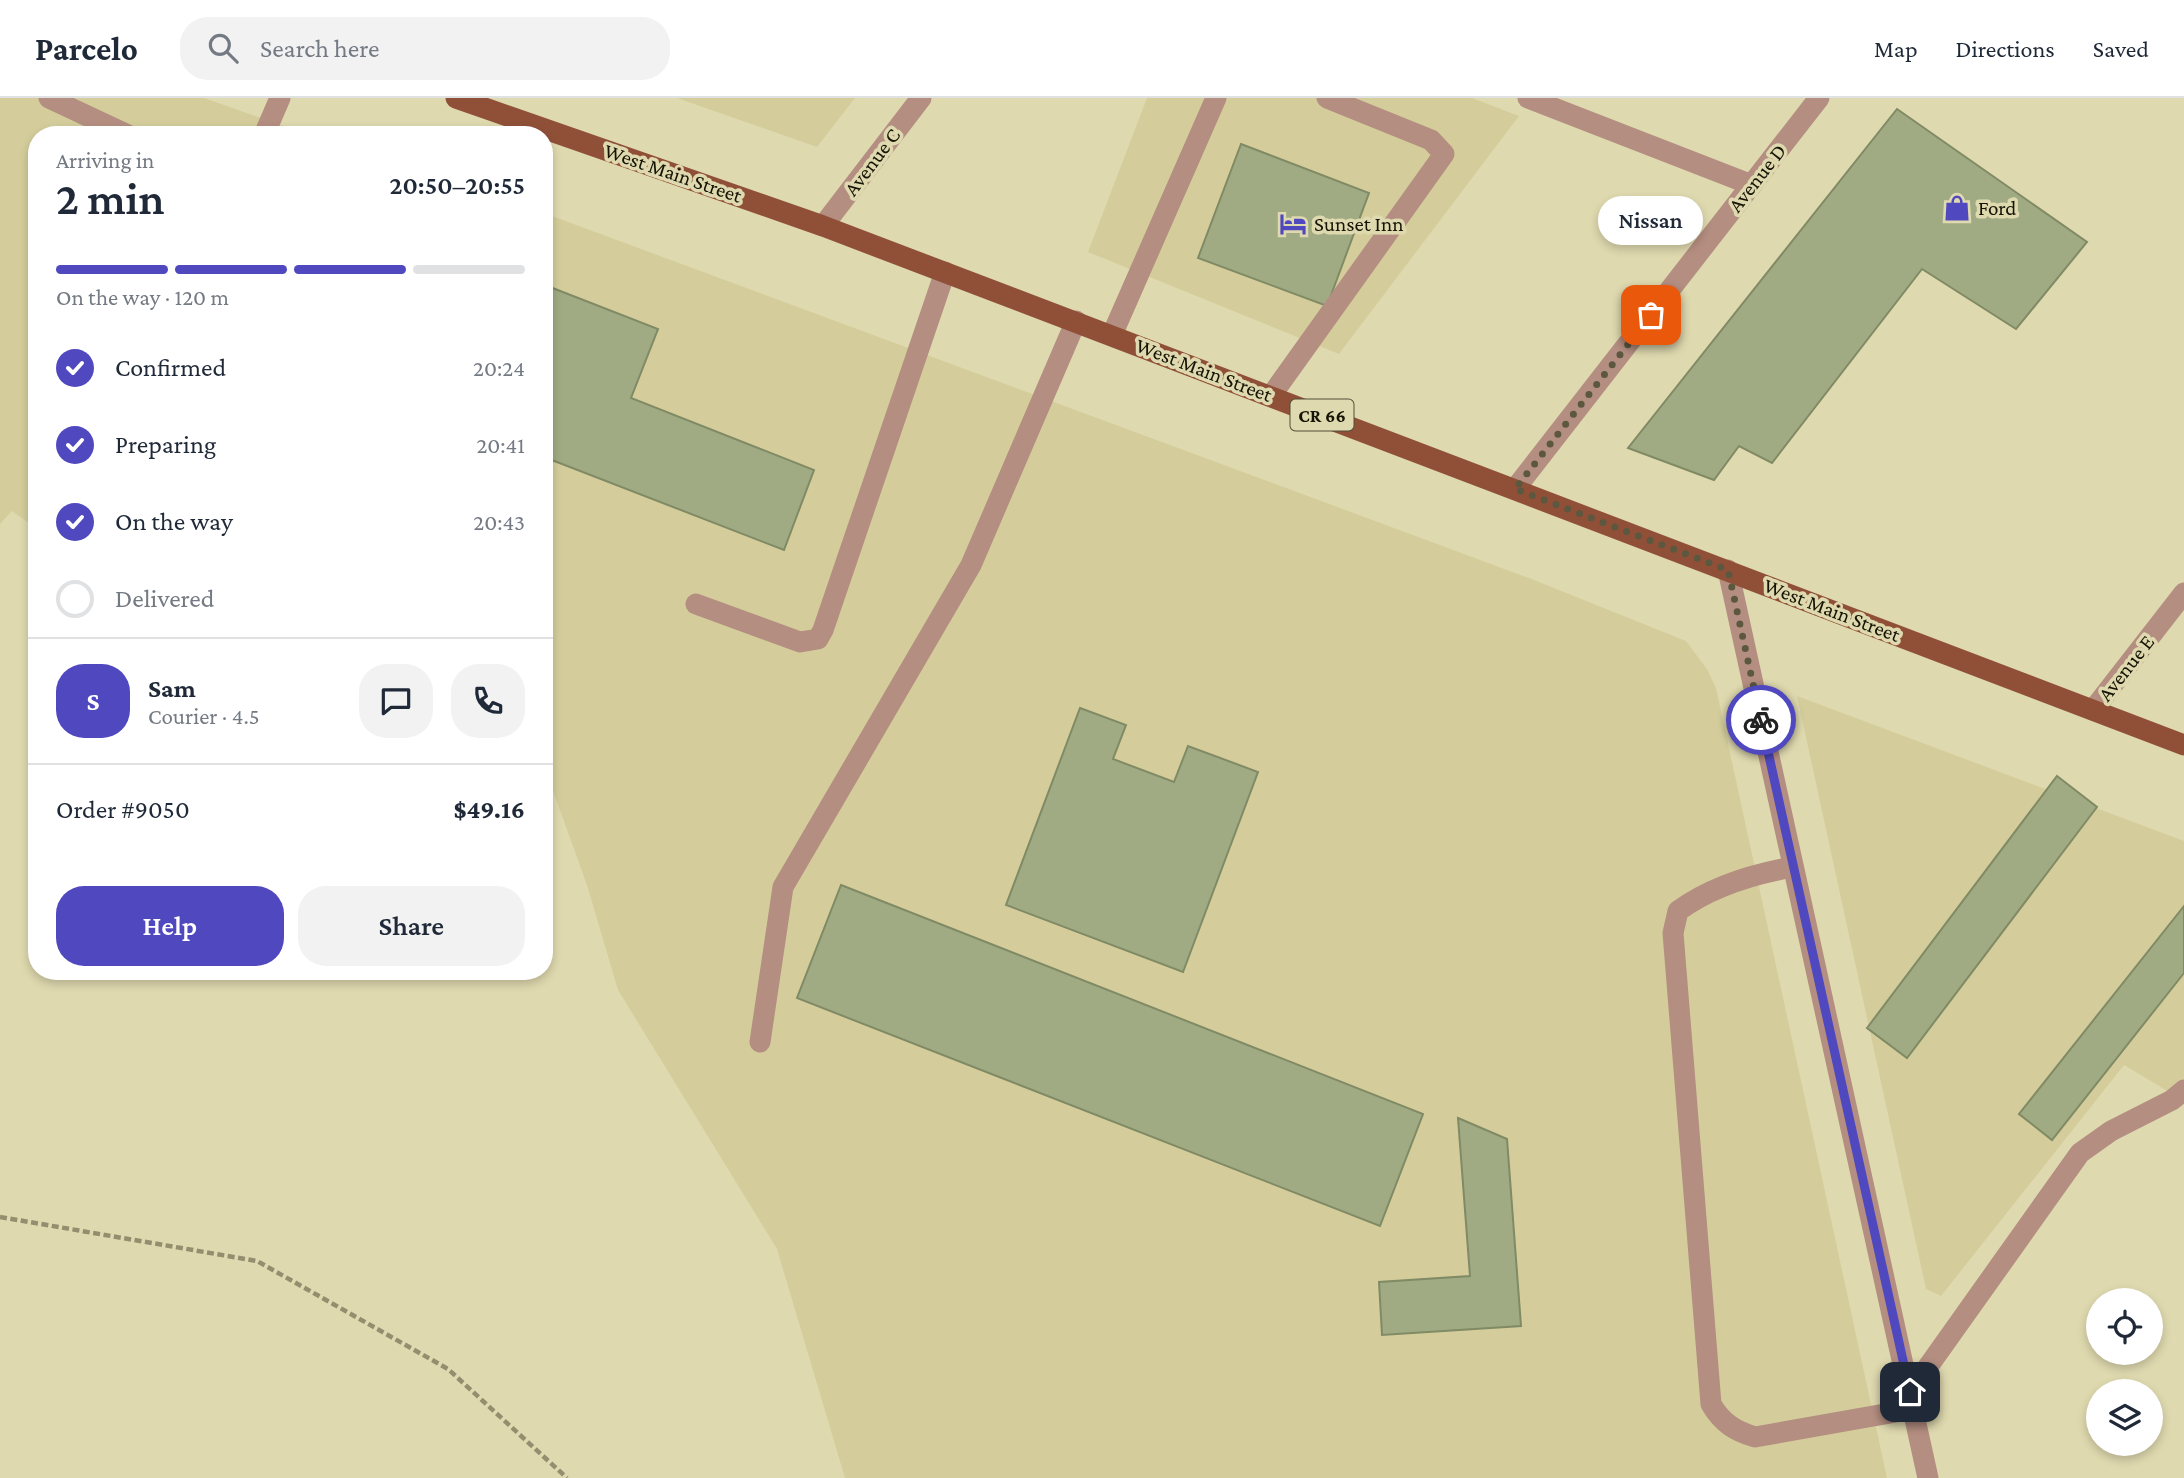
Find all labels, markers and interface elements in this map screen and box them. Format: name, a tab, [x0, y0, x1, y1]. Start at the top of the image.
search box	[180, 17, 670, 80]
icon: search	[204, 29, 242, 67]
text: Parcelo	[35, 30, 138, 67]
text: Search here	[260, 34, 379, 63]
text: Map	[1874, 35, 1918, 62]
text: Directions	[1956, 35, 2055, 62]
text: Saved	[2093, 35, 2149, 62]
street label: Avenue C	[839, 124, 905, 200]
street label: West Main Street	[601, 138, 746, 208]
street label: Avenue D	[1723, 139, 1791, 217]
text: Arriving in	[56, 147, 154, 173]
text: 20:50–20:55	[390, 171, 525, 200]
text: 2 min	[56, 173, 164, 224]
shop icon: Ford	[1942, 193, 1972, 223]
callout: Nissan	[1598, 196, 1704, 245]
place label: Ford	[1978, 196, 2016, 220]
text: Nissan	[1618, 207, 1683, 233]
hotel icon: Sunset Inn	[1278, 209, 1308, 239]
place label: Sunset Inn	[1314, 212, 1404, 236]
text: On the way · 120 m	[56, 284, 229, 310]
pin	[1621, 285, 1681, 345]
icon: bag	[1632, 296, 1670, 334]
street label: West Main Street	[1133, 333, 1276, 407]
icon: check	[56, 349, 94, 387]
text: Confirmed	[115, 353, 226, 382]
text: 20:24	[473, 355, 525, 381]
road number: CR 66	[1290, 400, 1354, 430]
icon: check	[56, 426, 94, 464]
text: Preparing	[115, 430, 216, 459]
text: 20:41	[476, 432, 525, 458]
icon: check	[56, 503, 94, 541]
text: On the way	[115, 507, 233, 536]
text: 20:43	[473, 509, 525, 535]
street label: West Main Street	[1761, 573, 1904, 647]
text: Delivered	[115, 584, 214, 613]
street label: Avenue E	[2093, 630, 2159, 706]
button: chat	[359, 664, 433, 738]
button: phone	[451, 664, 525, 738]
text: Sam	[148, 674, 196, 703]
courier	[1726, 685, 1796, 755]
text: S	[87, 687, 100, 716]
icon: bike	[1742, 701, 1780, 739]
text: Courier · 4.5	[148, 703, 260, 729]
text: Order #9050	[56, 795, 190, 824]
text: $49.16	[453, 795, 525, 824]
button: Help	[56, 886, 284, 966]
button: Share	[298, 886, 525, 966]
map controls	[2086, 1288, 2163, 1456]
button: locate	[2086, 1288, 2163, 1365]
pin	[1880, 1362, 1940, 1422]
icon: home	[1891, 1373, 1929, 1411]
button: layers	[2086, 1379, 2163, 1456]

